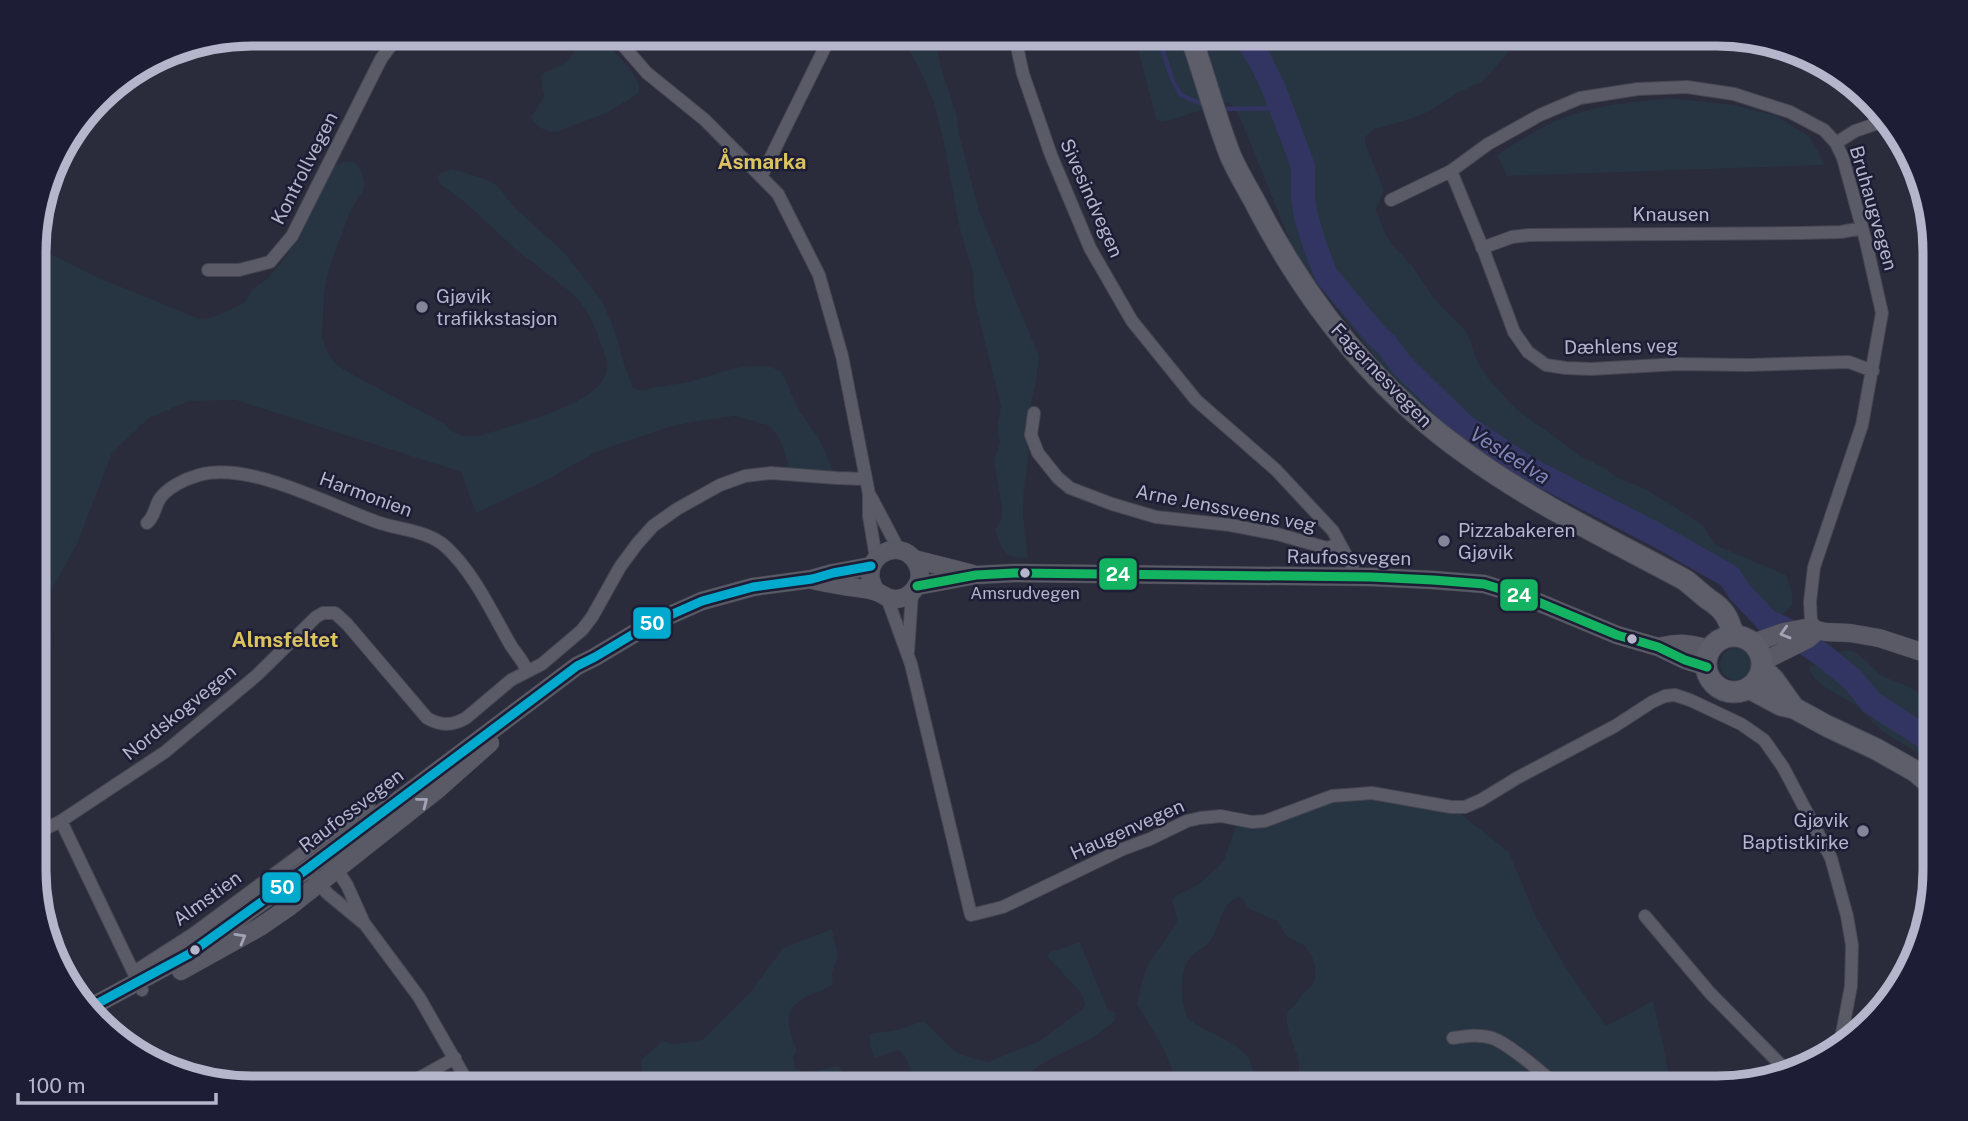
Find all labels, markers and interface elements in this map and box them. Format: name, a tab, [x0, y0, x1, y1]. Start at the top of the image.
street label: Kontrollvegen	[266, 108, 342, 228]
street label: Sivesindvegen	[1056, 135, 1128, 261]
street label: Bruhaugvegen	[1846, 143, 1902, 273]
district label: Åsmarka	[717, 147, 807, 174]
street label: Knausen	[1633, 203, 1709, 225]
place label: Gjøvik trafikkstasjon	[436, 285, 557, 329]
marker: Gjøvik trafikkstasjon	[414, 299, 430, 315]
street label: Fagernesvegen	[1327, 318, 1437, 432]
street label: Dæhlens veg	[1564, 334, 1679, 358]
water label: Vesleelva	[1465, 421, 1555, 489]
street label: Harmonien	[317, 467, 415, 521]
street label: Arne Jenssveens veg	[1134, 480, 1318, 536]
place label: Pizzabakeren Gjøvik	[1458, 519, 1576, 563]
marker: Pizzabakeren Gjøvik	[1436, 533, 1452, 549]
street label: Raufossvegen	[1286, 545, 1412, 569]
line badge: 24	[1098, 557, 1138, 591]
text: 24	[1106, 563, 1130, 585]
marker: Amsrudvegen	[1018, 566, 1032, 580]
line badge: 24	[1499, 578, 1539, 612]
place label: Amsrudvegen	[970, 583, 1080, 603]
text: 24	[1507, 584, 1531, 606]
line badge: 50	[632, 606, 672, 640]
text: 50	[639, 612, 665, 634]
one-way arrow	[1779, 624, 1791, 639]
district label: Almsfeltet	[231, 627, 339, 652]
unlabelled marker	[1625, 632, 1639, 646]
street label: Nordskogvegen	[118, 660, 240, 764]
street label: Raufossvegen	[295, 764, 407, 856]
street label: Haugenvegen	[1067, 794, 1187, 864]
one-way arrow	[415, 797, 428, 810]
place label: Gjøvik Baptistkirke	[1742, 809, 1849, 853]
marker: Gjøvik Baptistkirke	[1855, 823, 1871, 839]
street label: Almstien	[169, 866, 245, 930]
line badge: 50	[261, 871, 302, 904]
text: 50	[269, 876, 295, 898]
one-way arrow	[234, 933, 247, 946]
unlabelled marker	[188, 943, 202, 957]
scale bar	[18, 1062, 215, 1106]
text: 100 m	[28, 1073, 85, 1098]

